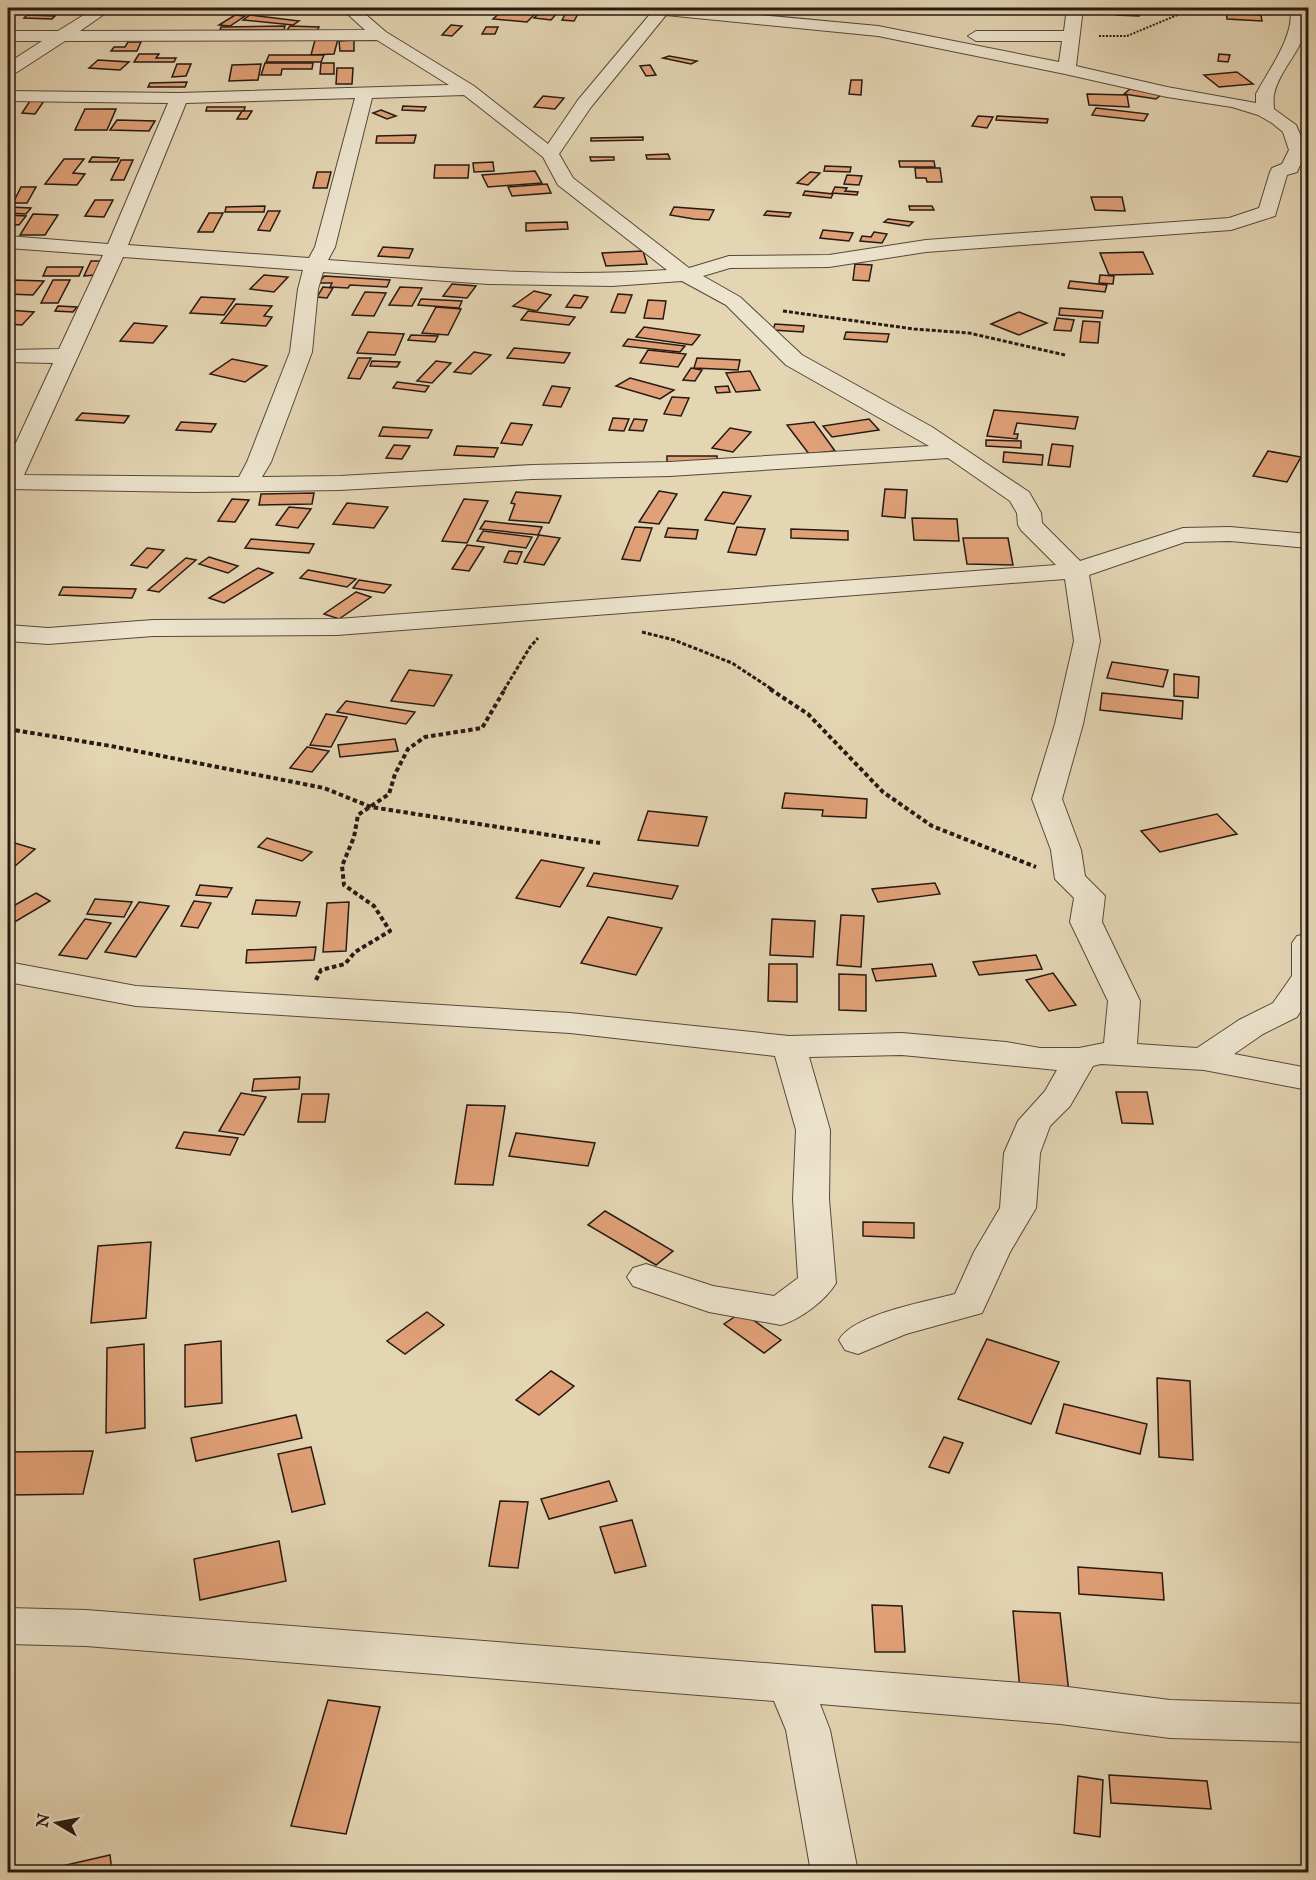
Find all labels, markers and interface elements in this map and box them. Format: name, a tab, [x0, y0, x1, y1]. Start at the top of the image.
north arrow	[27, 1793, 87, 1853]
text: N	[33, 1812, 55, 1830]

